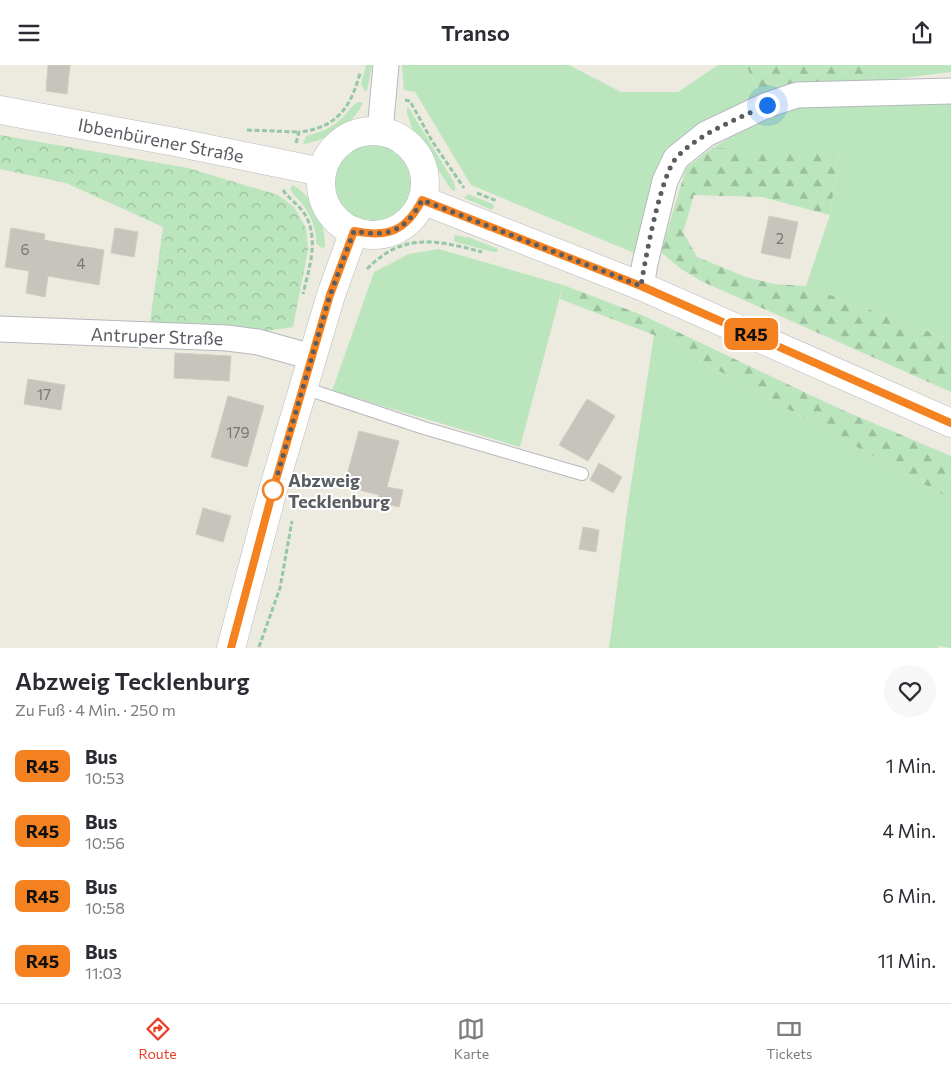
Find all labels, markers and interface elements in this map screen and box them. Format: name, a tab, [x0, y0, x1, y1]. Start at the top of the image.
icon: menu	[15, 19, 43, 47]
text: Transo	[441, 19, 510, 46]
icon: share	[908, 19, 936, 47]
your location	[755, 93, 780, 118]
street label: Ibbenbürener Straße	[76, 113, 246, 167]
house number: 2	[776, 229, 784, 247]
house number: 6	[20, 240, 30, 258]
house number: 4	[77, 254, 86, 272]
line badge: R45	[722, 318, 780, 350]
street label: Antruper Straße	[90, 323, 224, 349]
text: R45	[734, 323, 768, 345]
house number: 17	[37, 385, 51, 403]
house number: 179	[226, 423, 250, 441]
place label: Abzweig Tecklenburg	[288, 469, 390, 512]
marker: Abzweig Tecklenburg	[262, 479, 284, 501]
button: heart	[884, 665, 936, 717]
text: Abzweig Tecklenburg	[15, 666, 250, 695]
text: Zu Fuß · 4 Min. · 250 m	[15, 700, 176, 719]
text: Bus	[85, 745, 117, 768]
text: 1 Min.	[886, 754, 936, 777]
text: R45	[26, 755, 59, 777]
text: 10:53	[85, 768, 124, 787]
text: Bus	[85, 810, 117, 833]
text: 4 Min.	[883, 819, 936, 842]
text: R45	[26, 820, 59, 842]
text: 10:56	[85, 833, 125, 852]
text: Bus	[85, 875, 117, 898]
text: 6 Min.	[882, 884, 936, 907]
text: R45	[26, 885, 59, 907]
text: 10:58	[85, 898, 125, 917]
text: Bus	[85, 940, 117, 963]
text: 11 Min.	[878, 949, 936, 972]
text: R45	[26, 950, 59, 972]
text: 11:03	[85, 963, 122, 982]
tab: Route	[139, 1015, 177, 1062]
tab: Karte	[454, 1015, 489, 1062]
tab: Tickets	[766, 1015, 812, 1062]

